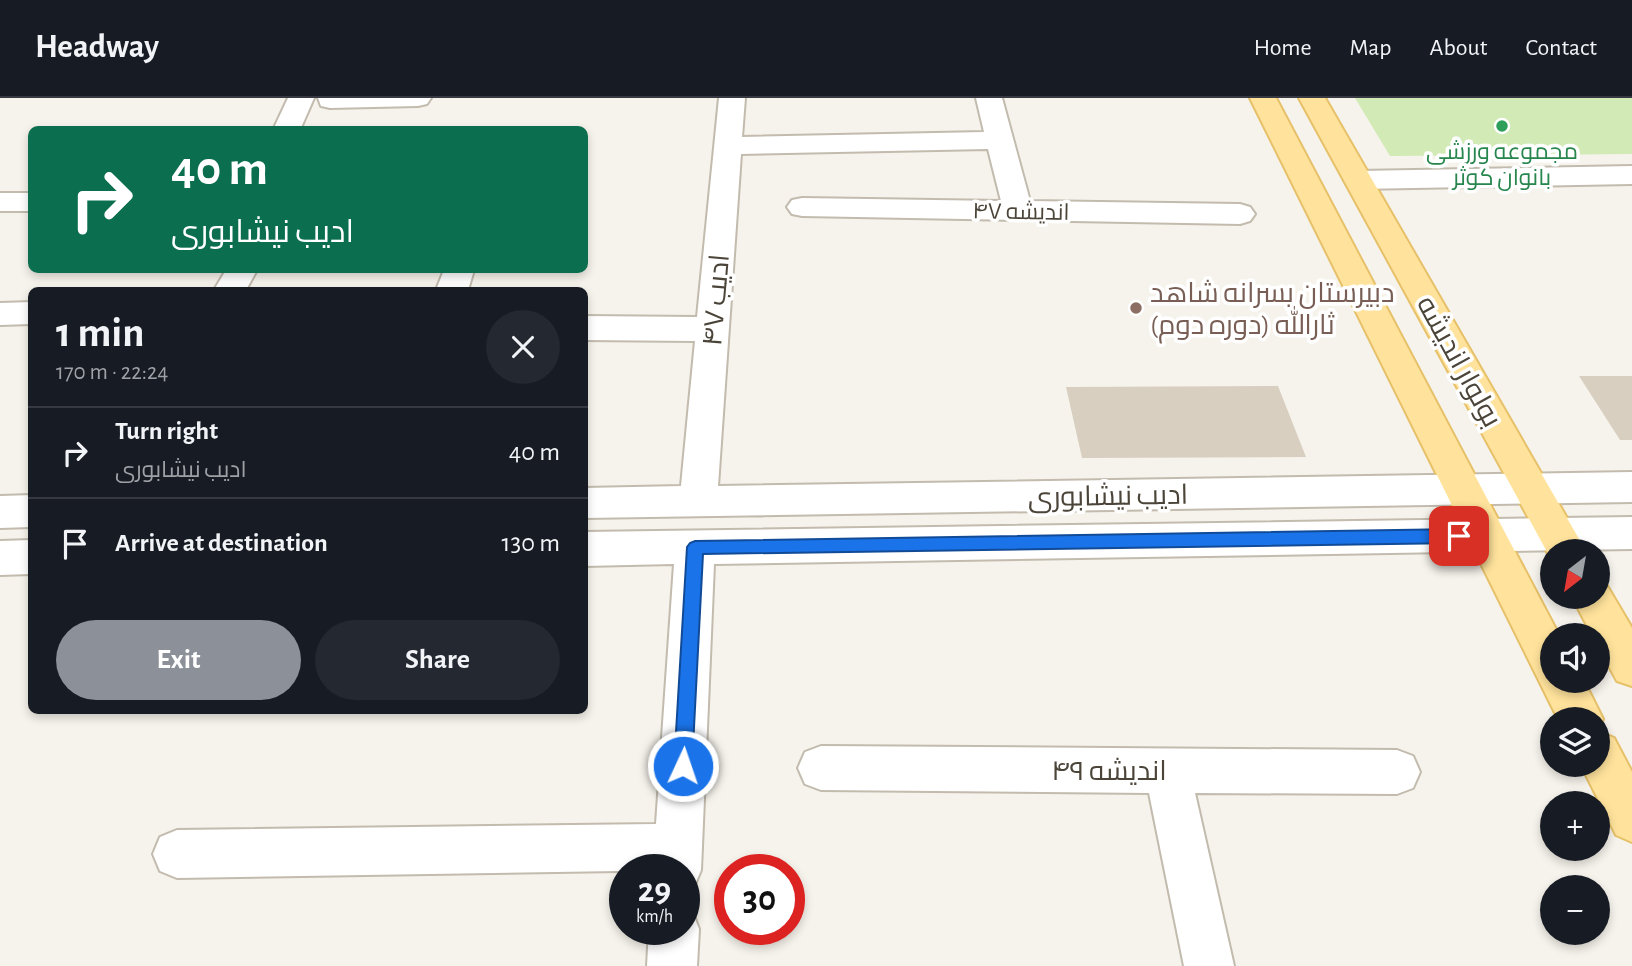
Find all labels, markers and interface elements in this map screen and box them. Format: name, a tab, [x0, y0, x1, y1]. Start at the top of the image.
text: Headway	[35, 31, 159, 64]
text: Home	[1254, 36, 1312, 60]
text: Map	[1350, 36, 1392, 60]
text: About	[1430, 36, 1487, 60]
text: Contact	[1525, 36, 1597, 60]
marker: مجموعه ورزشی بانوان کوثر	[1494, 118, 1510, 134]
place label: مجموعه ورزشی بانوان کوثر	[1426, 140, 1578, 191]
text: 40 m	[171, 145, 268, 194]
icon: right	[56, 154, 147, 245]
street label: اندیشه ۴۷	[972, 199, 1070, 225]
text: ادیب نیشابوری	[171, 216, 354, 248]
street label: ادیب ۴۷	[699, 253, 735, 347]
place label: دبیرستان پسرانه شاهد ثارالله (دوره دوم)	[1150, 279, 1395, 344]
street label: بولوار اندیشه	[1411, 291, 1506, 432]
marker: دبیرستان پسرانه شاهد ثارالله (دوره دوم)	[1128, 300, 1144, 316]
button: close	[486, 310, 560, 384]
text: 1 min	[56, 312, 145, 354]
text: 170 m · 22:24	[56, 361, 168, 384]
text: Turn right	[115, 418, 218, 444]
icon: right	[56, 434, 94, 472]
text: 40 m	[509, 439, 560, 465]
text: ادیب نیشابوری	[115, 459, 247, 482]
street label: ادیب نیشابوری	[1028, 481, 1188, 513]
pin	[1429, 506, 1489, 566]
icon: arrive	[1440, 517, 1478, 555]
icon: arrive	[56, 525, 94, 563]
text: Arrive at destination	[115, 530, 328, 556]
text: 130 m	[502, 530, 560, 556]
north arrow	[1540, 539, 1610, 609]
map controls	[1540, 539, 1610, 945]
button: Exit	[56, 620, 301, 700]
button: Share	[315, 620, 560, 700]
button: sound	[1540, 623, 1610, 693]
button: layers	[1540, 707, 1610, 777]
position arrow	[646, 729, 720, 803]
street label: اندیشه ۴۹	[1051, 757, 1167, 786]
button: +	[1540, 791, 1610, 861]
speed limit sign: 30	[714, 854, 805, 945]
text: 29	[638, 873, 671, 908]
button: −	[1540, 875, 1610, 945]
text: km/h	[636, 908, 673, 926]

